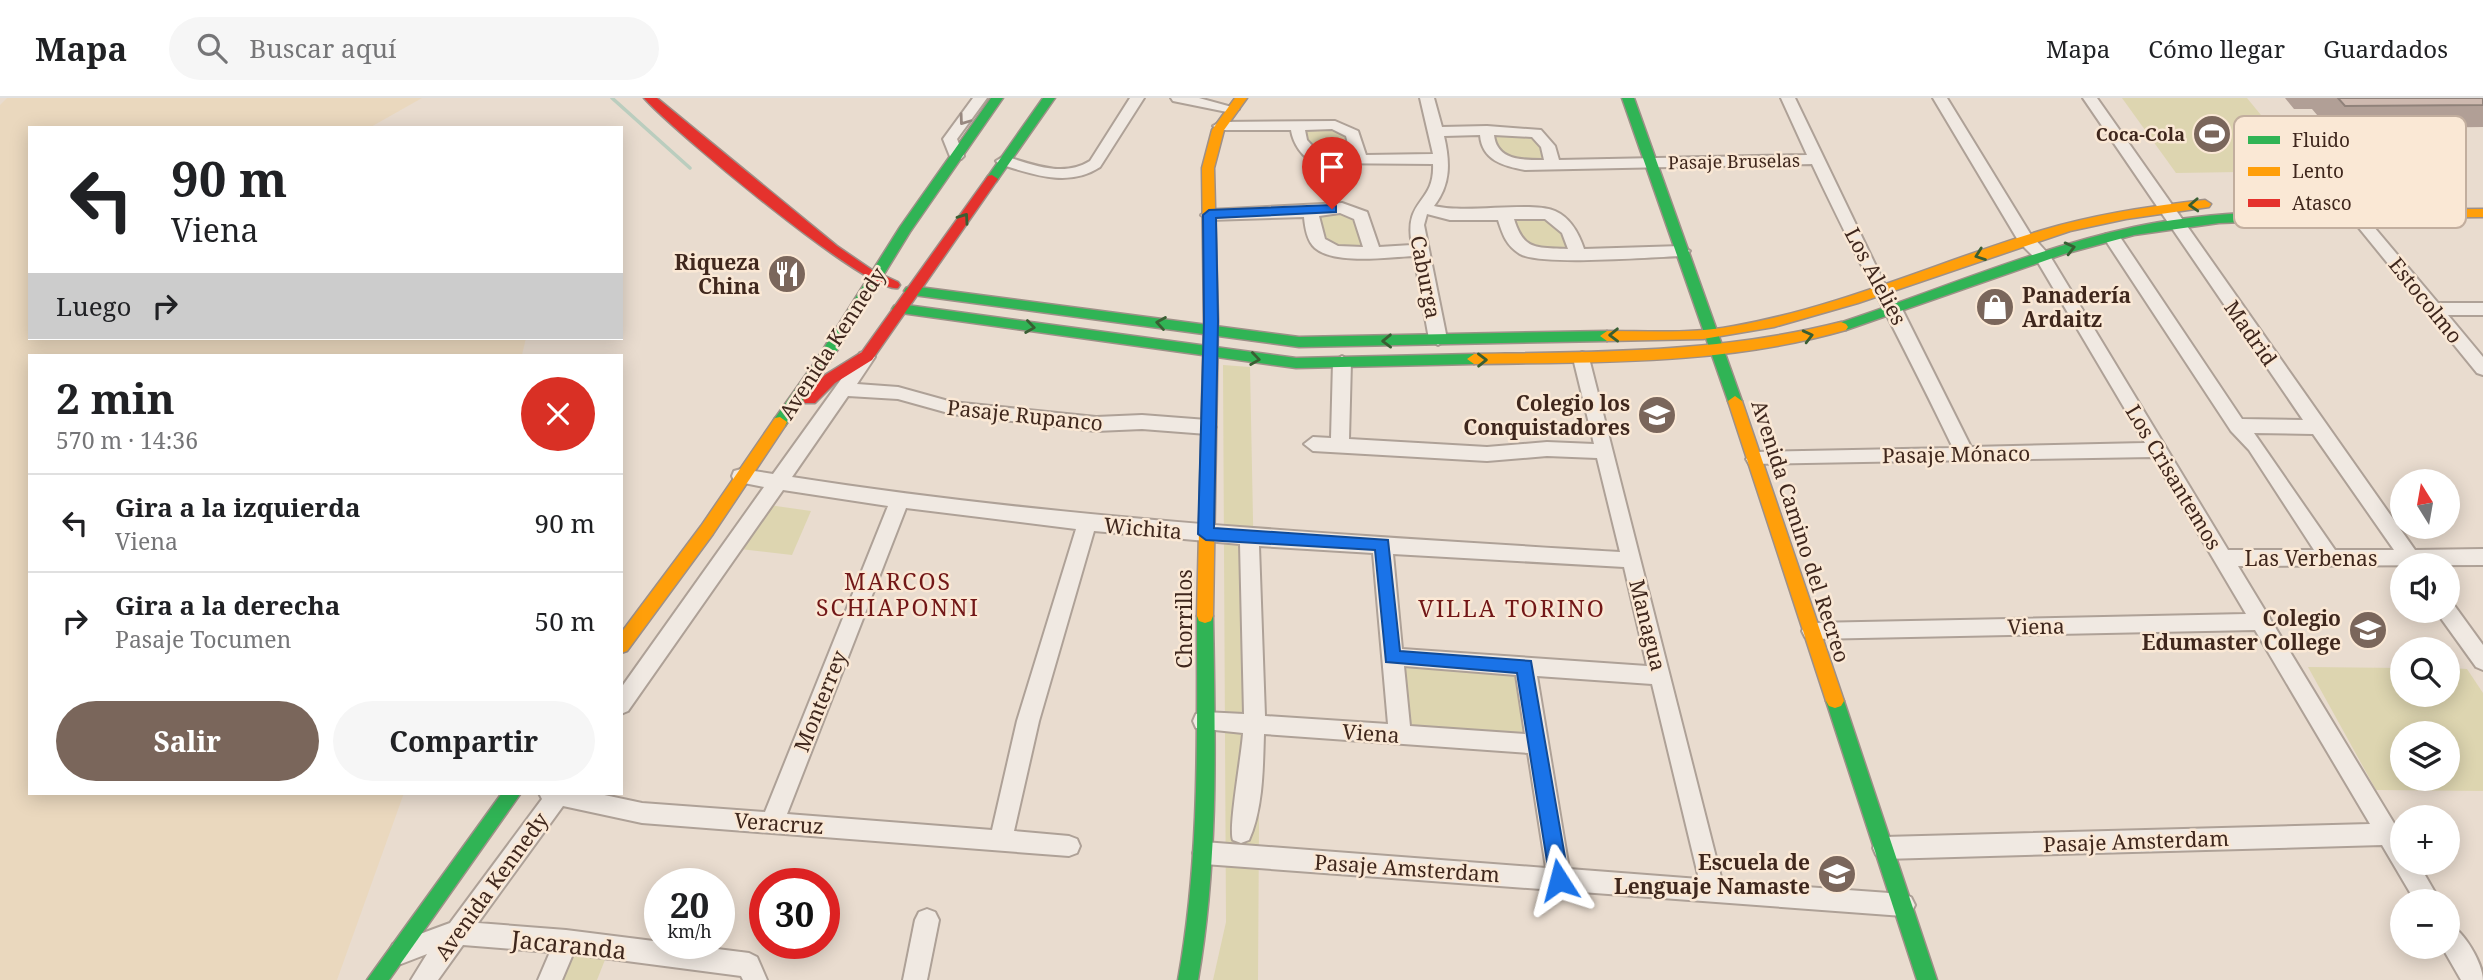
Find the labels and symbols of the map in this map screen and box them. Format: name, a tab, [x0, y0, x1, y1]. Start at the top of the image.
one-way arrow	[960, 112, 972, 125]
sports icon: Coca-Cola	[2191, 113, 2233, 155]
legend	[2234, 116, 2466, 228]
place label: Coca-Cola	[2096, 122, 2185, 146]
text: Fluido	[2292, 127, 2350, 153]
pin	[1302, 137, 1362, 209]
street label: Pasaje Bruselas	[1668, 148, 1800, 174]
text: Lento	[2292, 158, 2344, 184]
text: Atasco	[2292, 190, 2352, 216]
one-way arrow	[2189, 197, 2200, 212]
one-way arrow	[956, 213, 968, 226]
street label: Los Alelies	[1839, 222, 1913, 330]
street label: Caburga	[1404, 233, 1448, 321]
one-way arrow	[2064, 242, 2076, 256]
one-way arrow	[1974, 247, 1986, 261]
place label: Riqueza China	[674, 248, 760, 300]
street label: Estocolmo	[2383, 251, 2469, 349]
restaurant icon: Riqueza China	[766, 253, 808, 295]
street label: Avenida Kennedy	[772, 261, 892, 424]
place label: Panadería Ardaitz	[2022, 281, 2131, 333]
shop icon: Panadería Ardaitz	[1974, 286, 2016, 328]
street label: Madrid	[2218, 295, 2284, 371]
one-way arrow	[1155, 316, 1166, 331]
one-way arrow	[1024, 320, 1036, 335]
one-way arrow	[1608, 327, 1619, 343]
one-way arrow	[1802, 330, 1814, 344]
one-way arrow	[1381, 333, 1392, 348]
one-way arrow	[1249, 351, 1261, 366]
one-way arrow	[1478, 352, 1488, 368]
place label: Colegio los Conquistadores	[1463, 389, 1630, 441]
street label: Pasaje Rupanco	[946, 393, 1104, 437]
school or university icon: Colegio los Conquistadores	[1636, 394, 1678, 436]
street label: Avenida Camino del Recreo	[1745, 396, 1857, 666]
street label: Los Crisantemos	[2120, 399, 2228, 555]
street label: Pasaje Mónaco	[1882, 439, 2030, 469]
north arrow	[2390, 469, 2460, 539]
street label: Wichita	[1103, 511, 1183, 545]
street label: Las Verbenas	[2245, 544, 2377, 572]
district label: MARCOS SCHIAPONNI	[816, 565, 980, 623]
street label: Chorrillos	[1170, 569, 1198, 669]
street label: Managua	[1623, 576, 1673, 674]
district label: VILLA TORINO	[1418, 592, 1606, 624]
place label: Colegio Edumaster College	[2142, 604, 2341, 656]
school or university icon: Colegio Edumaster College	[2347, 609, 2389, 651]
street label: Viena	[2007, 612, 2065, 640]
street label: Monterrey	[787, 646, 853, 756]
street label: Viena	[1341, 717, 1401, 749]
street label: Avenida Kennedy	[428, 806, 554, 965]
street label: Veracruz	[733, 806, 825, 840]
street label: Pasaje Amsterdam	[2043, 824, 2230, 858]
position arrow	[1522, 843, 1596, 917]
street label: Pasaje Amsterdam	[1313, 848, 1501, 888]
place label: Escuela de Lenguaje Namaste	[1614, 848, 1810, 900]
school or university icon: Escuela de Lenguaje Namaste	[1816, 853, 1858, 895]
speed limit sign: 30	[749, 868, 840, 959]
street label: Jacaranda	[509, 921, 628, 966]

